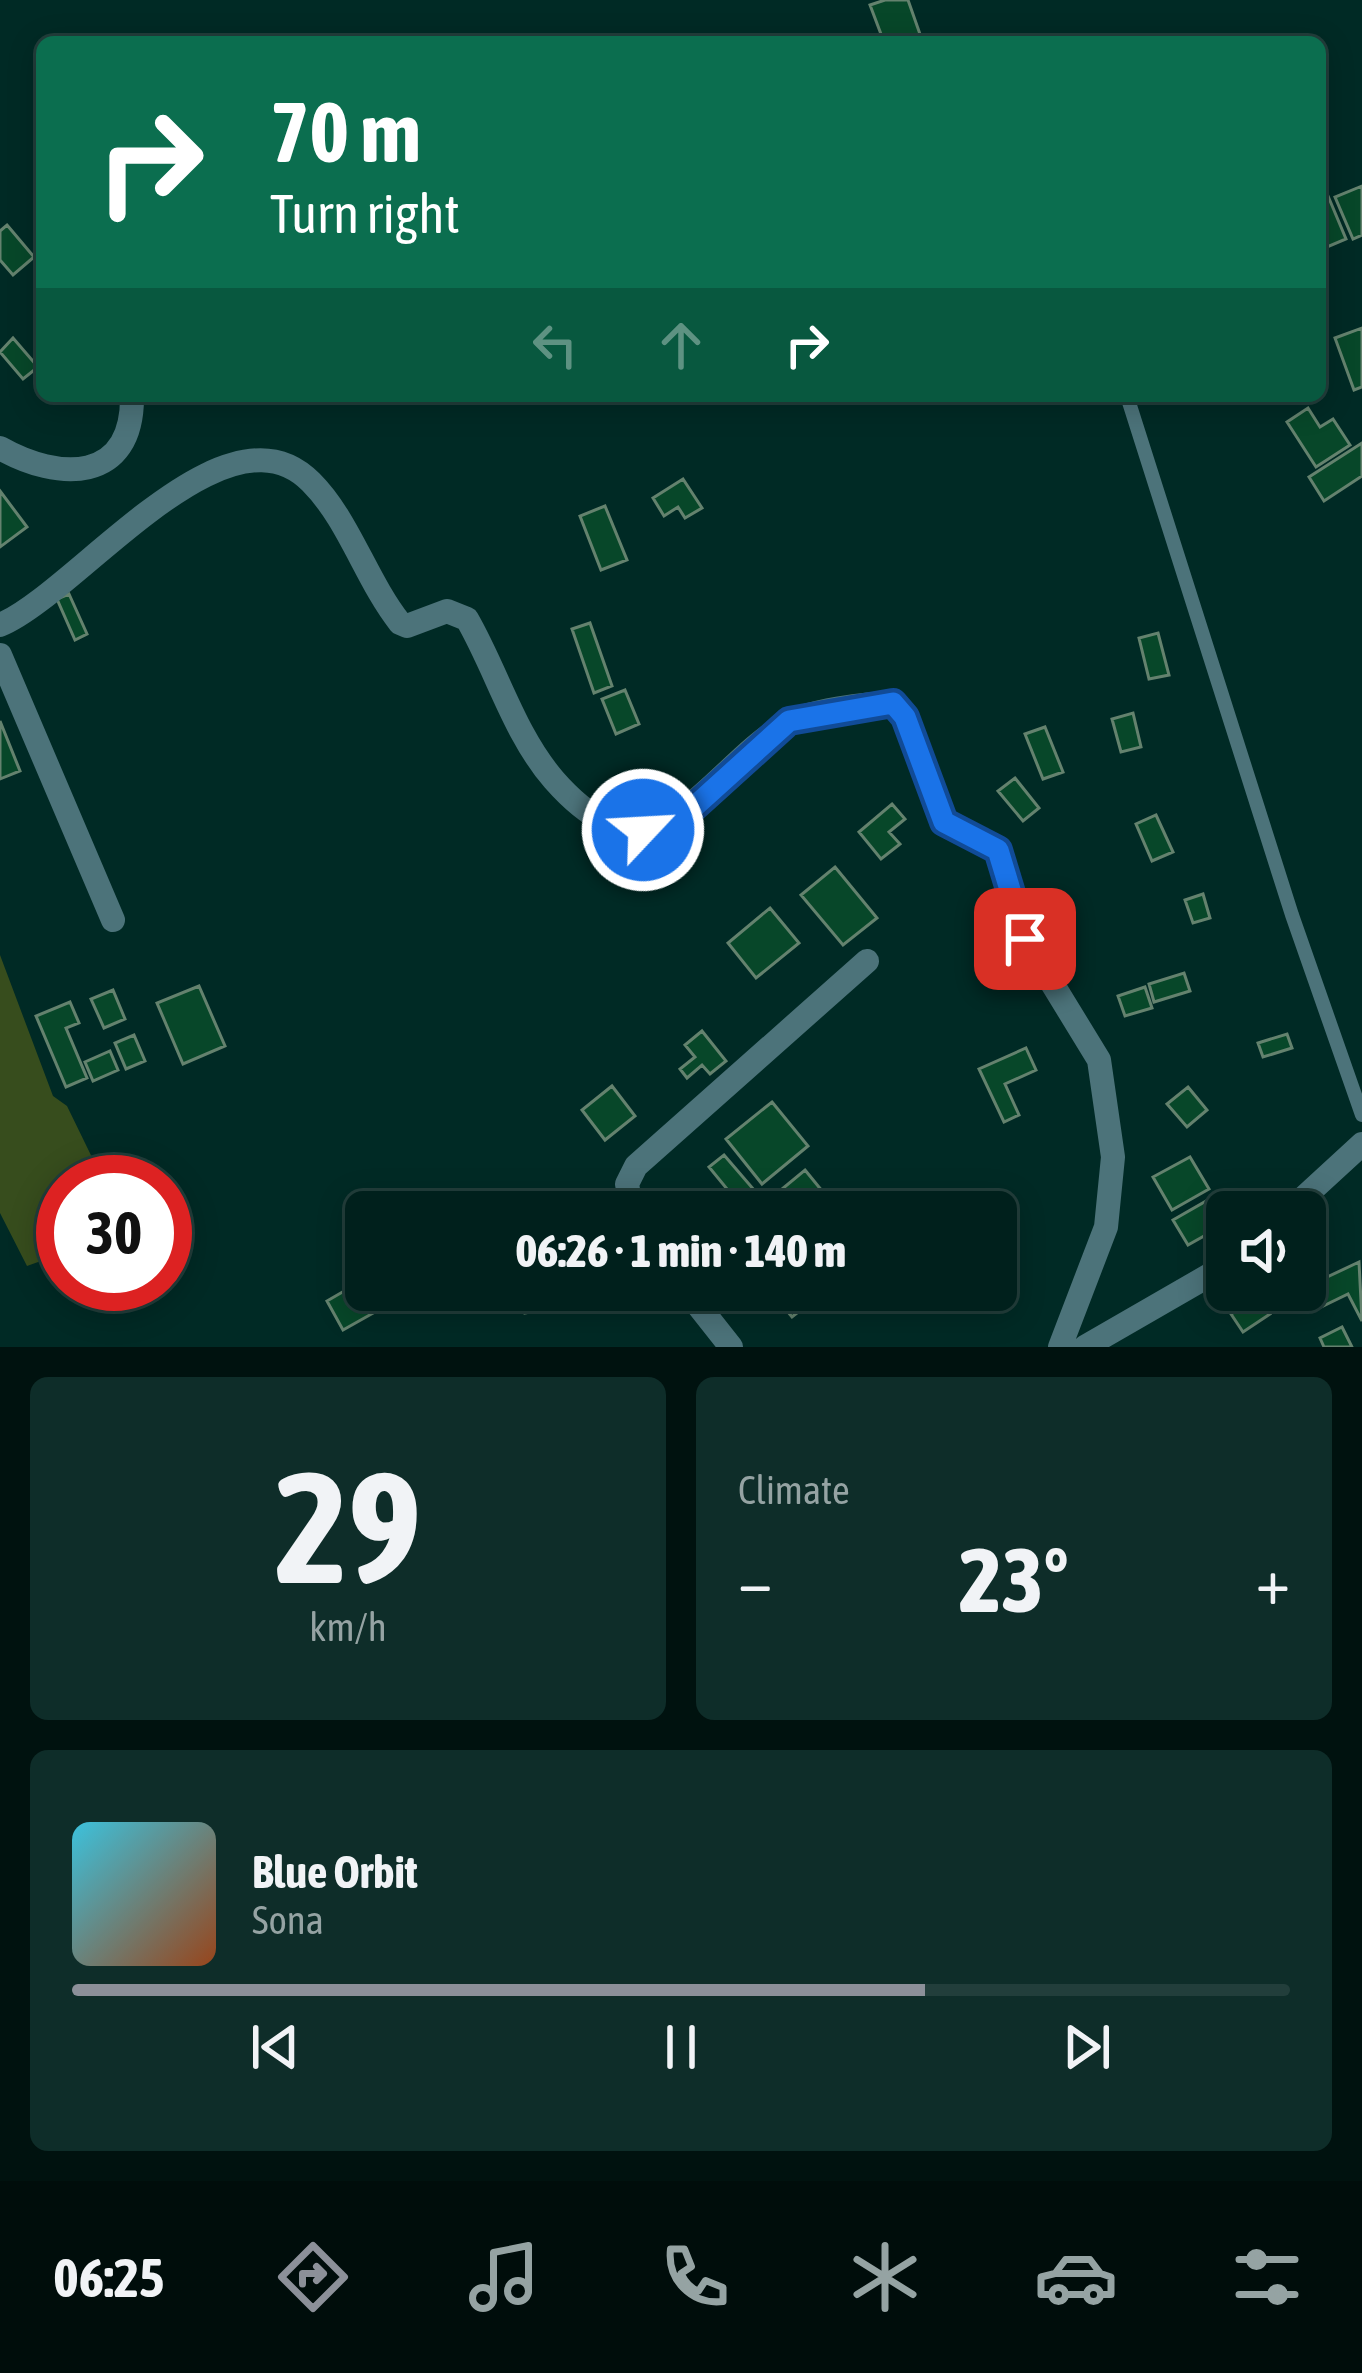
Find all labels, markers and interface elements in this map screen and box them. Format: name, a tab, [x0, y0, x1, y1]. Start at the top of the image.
icon: right	[72, 84, 228, 240]
text: 70 m	[270, 84, 421, 180]
text: Turn right	[270, 183, 460, 244]
icon: left	[522, 312, 588, 378]
icon: ahead	[648, 312, 714, 378]
icon: right	[774, 312, 840, 378]
position arrow	[580, 767, 706, 893]
pin	[974, 888, 1076, 990]
icon: arrive	[992, 906, 1058, 972]
speed limit sign: 30	[36, 1155, 192, 1311]
map controls	[1206, 1191, 1326, 1311]
button: sound	[1206, 1191, 1326, 1311]
text: 06:26 · 1 min · 140 m	[516, 1225, 846, 1277]
text: 29	[275, 1437, 421, 1616]
text: Climate	[738, 1468, 850, 1512]
text: 23°	[959, 1528, 1069, 1631]
text: −	[738, 1542, 772, 1618]
text: +	[1256, 1542, 1290, 1618]
text: km/h	[309, 1605, 387, 1649]
text: Blue Orbit	[252, 1846, 418, 1898]
text: Sona	[252, 1898, 324, 1942]
icon: previous	[242, 2014, 308, 2080]
icon: pause	[648, 2014, 714, 2080]
icon: next	[1054, 2014, 1120, 2080]
icon: directions	[271, 2235, 355, 2319]
icon: music	[462, 2235, 546, 2319]
icon: phone	[653, 2235, 737, 2319]
icon: climate	[843, 2235, 927, 2319]
icon: car	[1034, 2235, 1118, 2319]
icon: filters	[1225, 2235, 1309, 2319]
text: 06:25	[53, 2247, 164, 2308]

